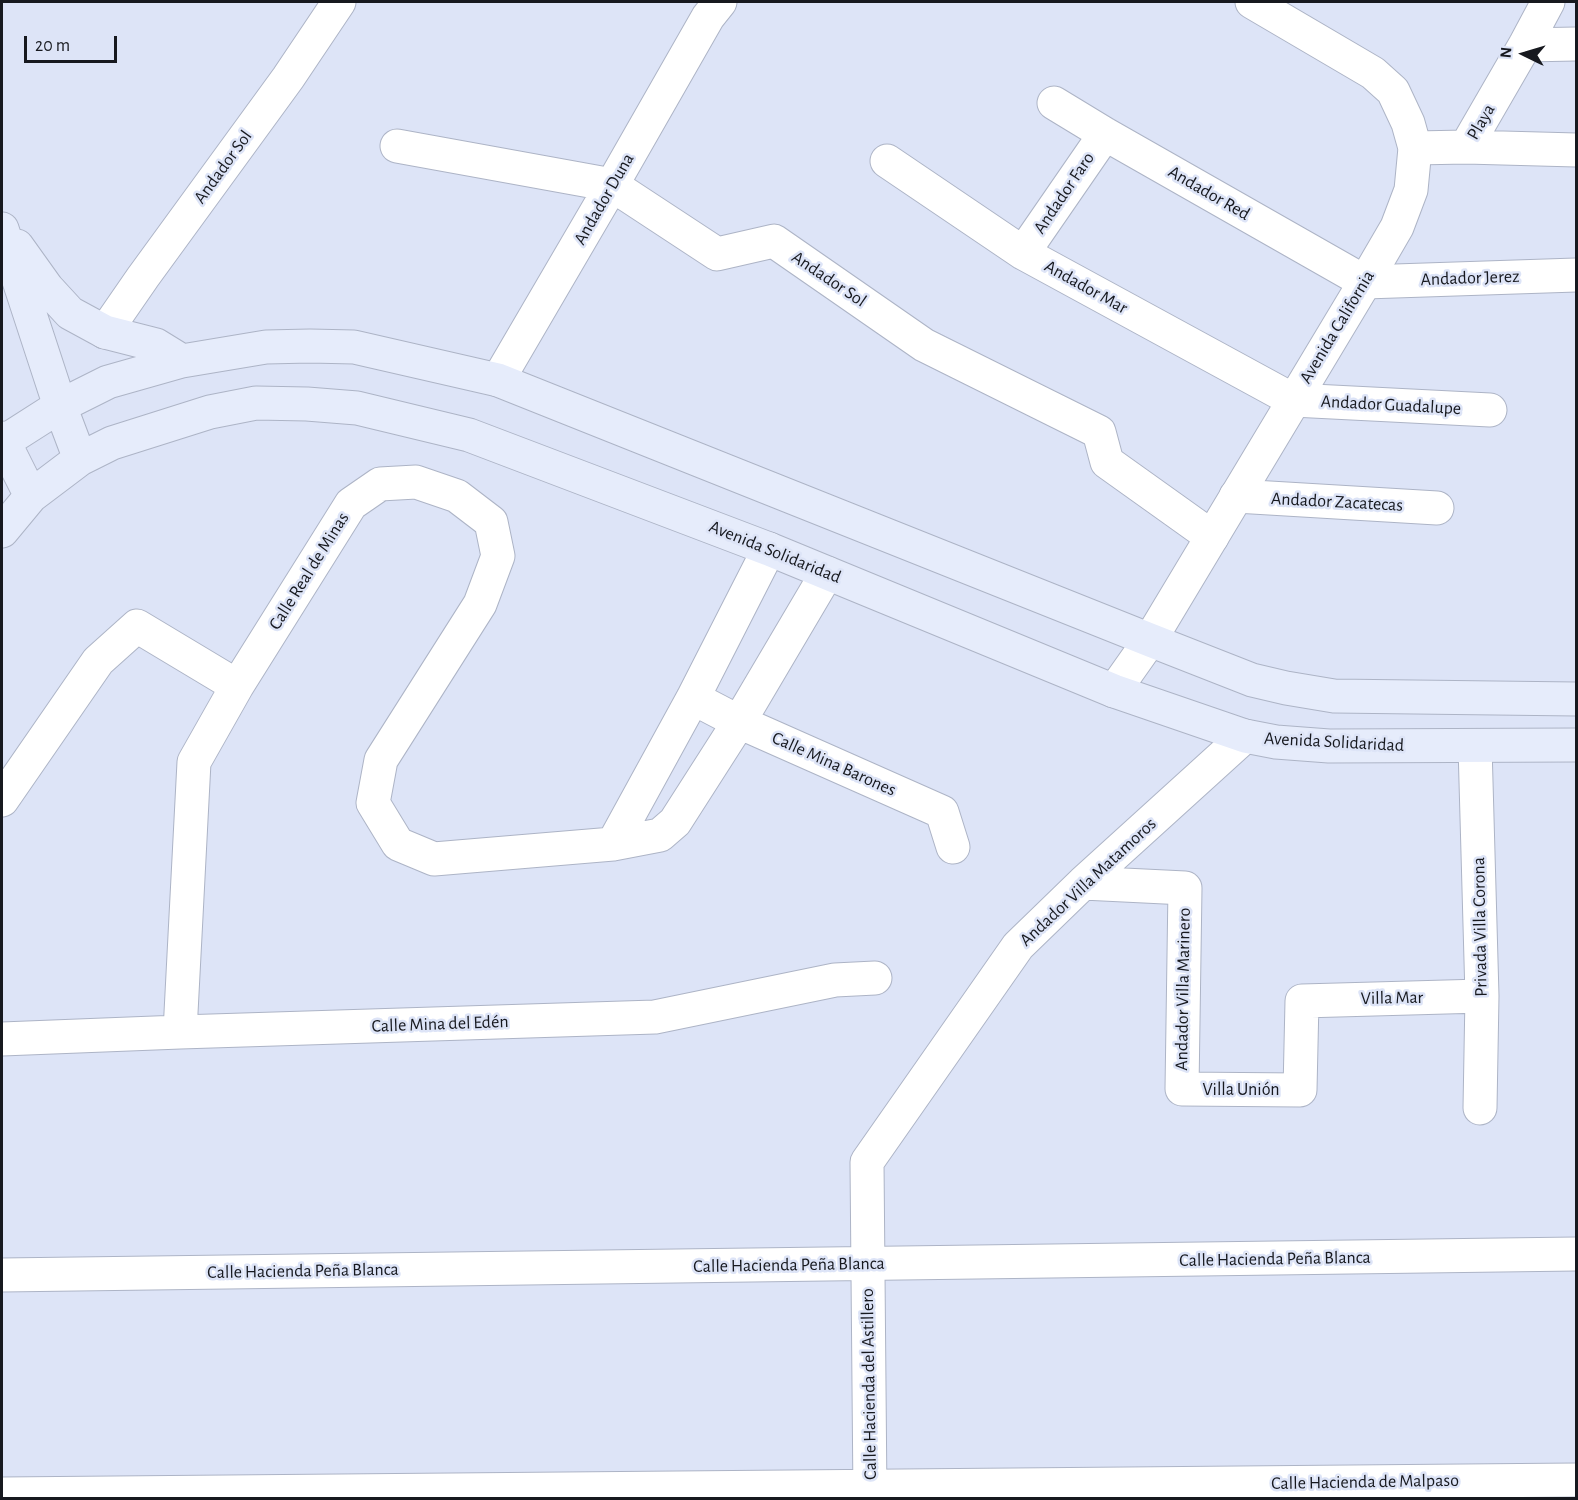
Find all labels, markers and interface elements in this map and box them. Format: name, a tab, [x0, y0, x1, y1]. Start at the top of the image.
scale bar	[27, 24, 120, 62]
north arrow	[1494, 24, 1554, 84]
text: 20 m	[35, 37, 70, 55]
text: N	[1498, 46, 1515, 59]
street label: Playa	[1462, 100, 1500, 144]
street label: Andador Sol	[189, 126, 257, 208]
street label: Andador Faro	[1029, 148, 1099, 238]
street label: Andador Duna	[569, 149, 639, 249]
street label: Andador Red	[1164, 161, 1254, 225]
street label: Andador Sol	[788, 246, 870, 312]
street label: Andador Mar	[1041, 255, 1131, 319]
street label: Andador Jerez	[1420, 265, 1520, 291]
street label: Avenida California	[1295, 267, 1379, 387]
street label: Andador Guadalupe	[1320, 391, 1462, 419]
street label: Andador Zacatecas	[1270, 488, 1404, 516]
street label: Calle Real de Minas	[264, 508, 354, 634]
street label: Avenida Solidaridad	[706, 516, 844, 588]
street label: Calle Mina Barones	[769, 727, 899, 801]
street label: Avenida Solidaridad	[1263, 728, 1405, 756]
street label: Andador Villa Matamoros	[1015, 813, 1161, 951]
street label: Privada Villa Corona	[1468, 857, 1492, 997]
street label: Andador Villa Marinero	[1171, 907, 1195, 1071]
street label: Villa Mar	[1360, 987, 1424, 1009]
street label: Calle Mina del Edén	[371, 1011, 509, 1037]
street label: Villa Unión	[1202, 1079, 1280, 1101]
street label: Calle Hacienda Peña Blanca	[1179, 1247, 1371, 1271]
street label: Calle Hacienda Peña Blanca	[693, 1253, 885, 1277]
street label: Calle Hacienda Peña Blanca	[207, 1259, 399, 1283]
street label: Calle Hacienda del Astillero	[857, 1288, 881, 1480]
street label: Calle Hacienda de Malpaso	[1271, 1470, 1459, 1494]

